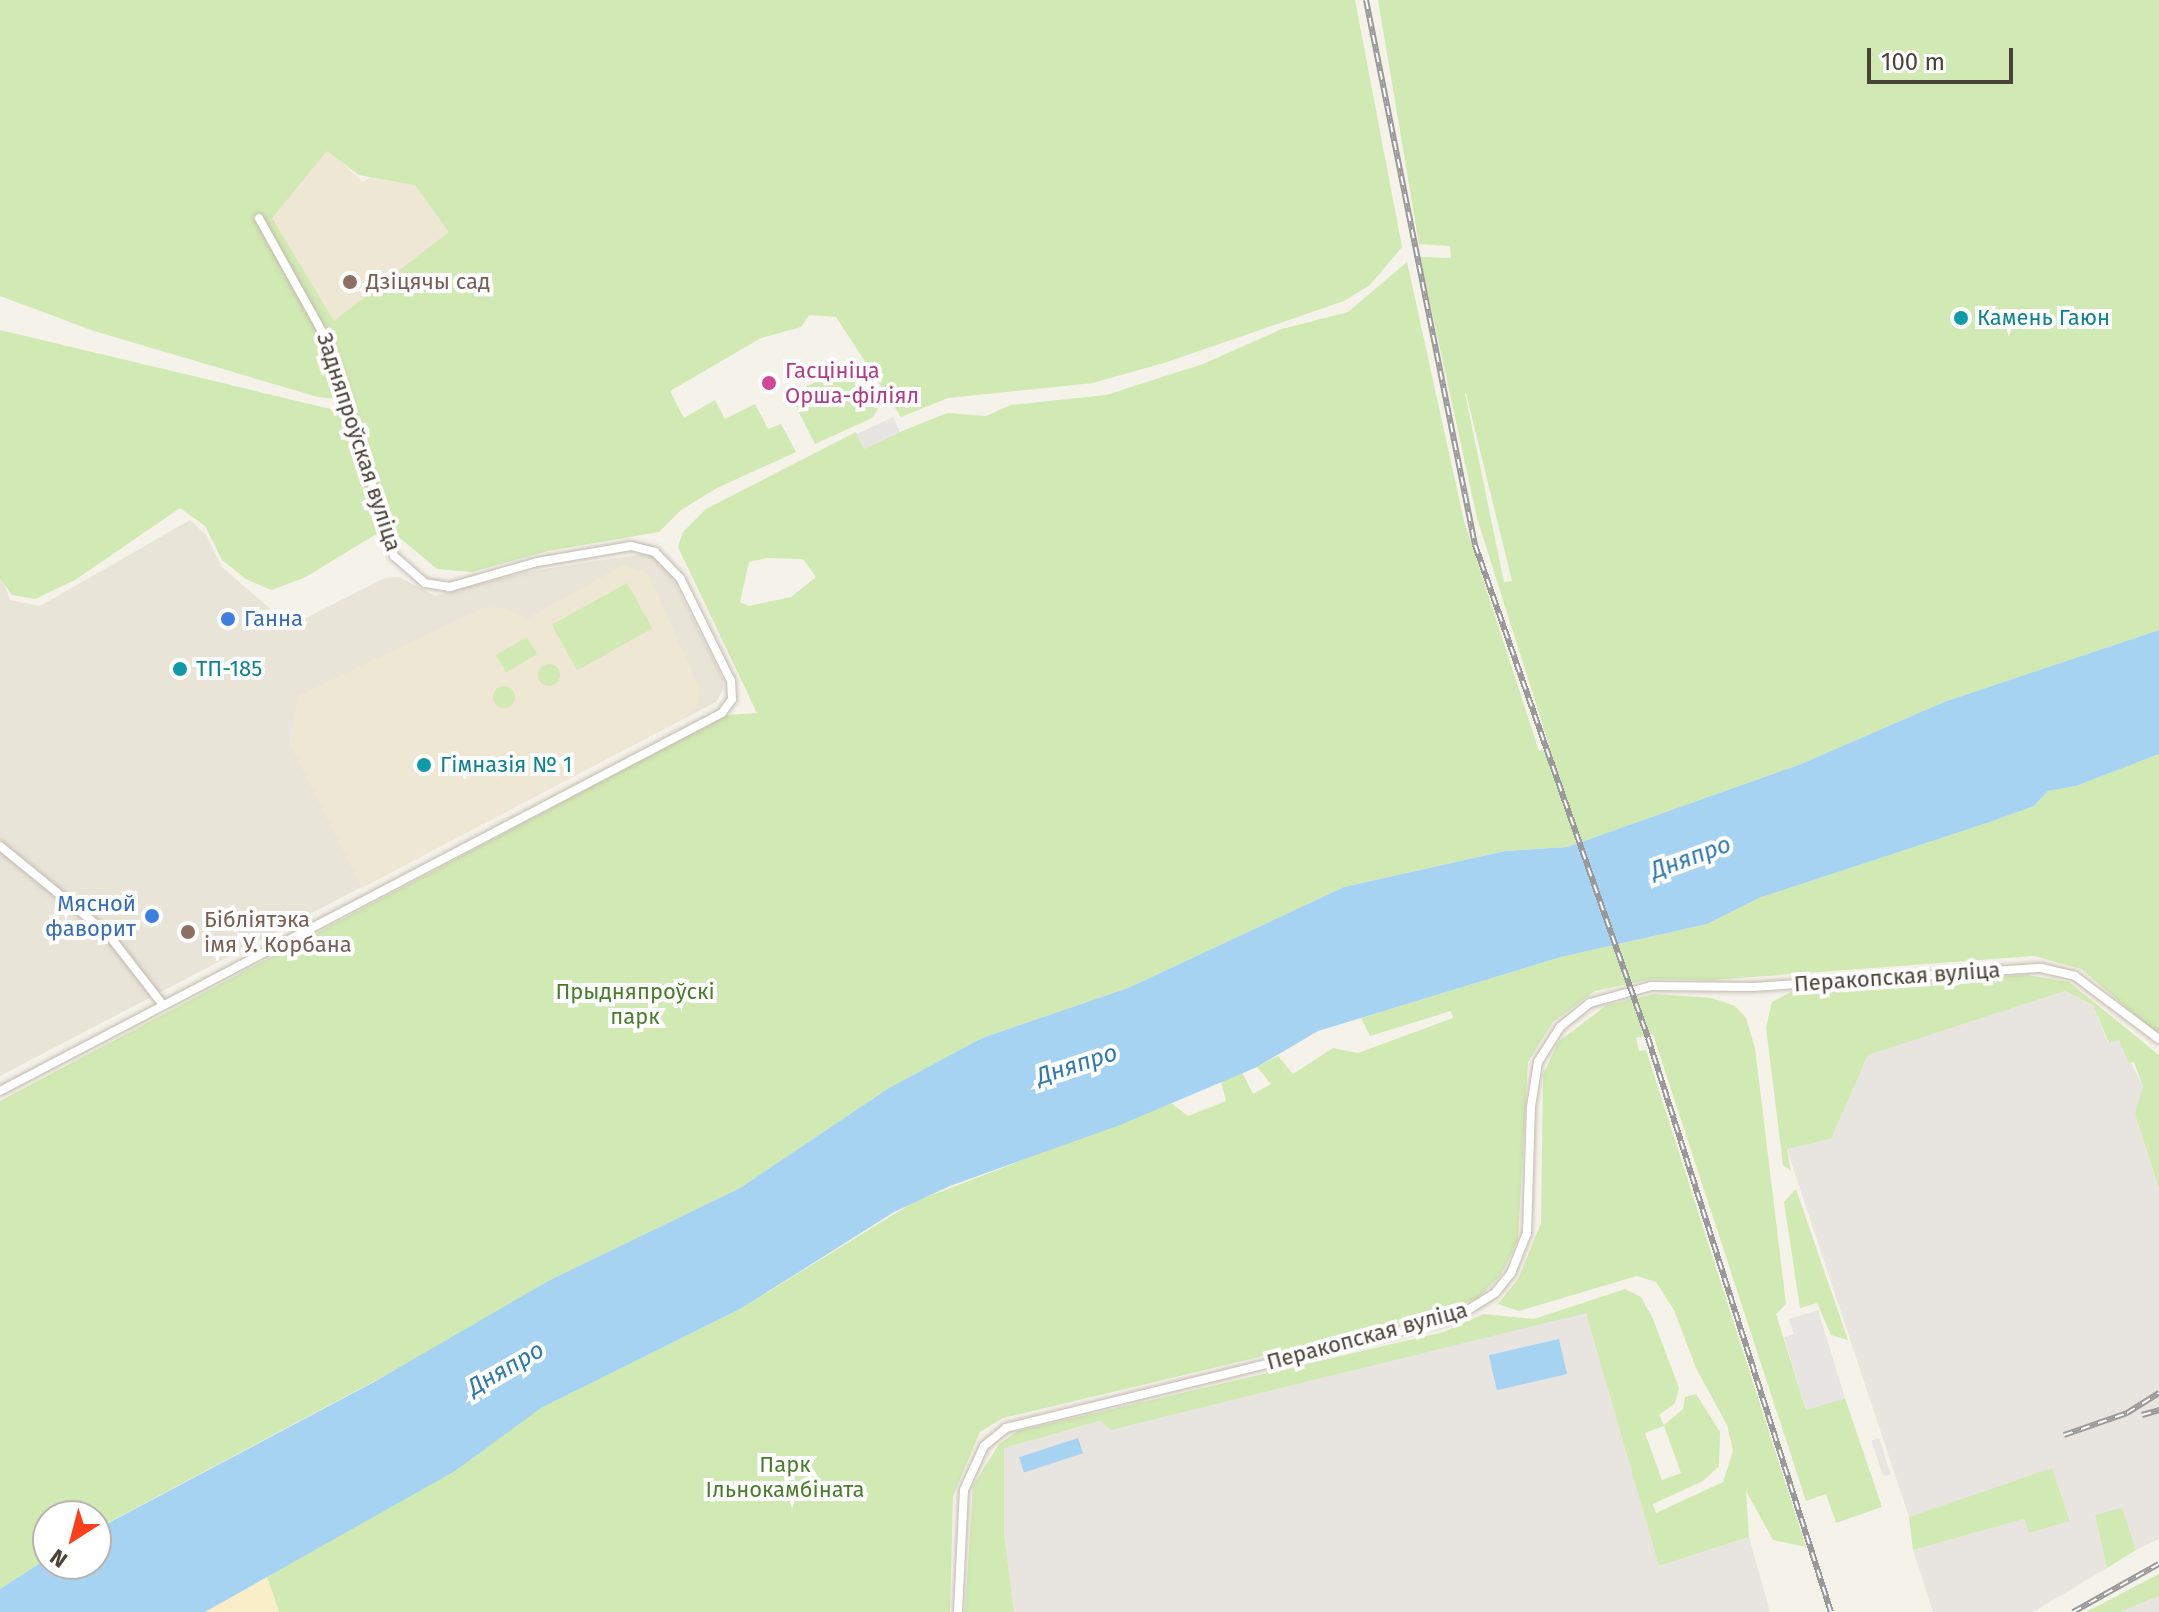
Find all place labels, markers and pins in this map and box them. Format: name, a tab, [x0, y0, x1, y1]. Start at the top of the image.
place label: Дзіцячы сад	[366, 269, 490, 295]
marker: Дзіцячы сад	[341, 273, 359, 291]
place label: Камень Гаюн	[1977, 305, 2110, 331]
marker: Камень Гаюн	[1952, 309, 1970, 327]
place label: Гасцініца Орша-філіял	[785, 357, 919, 408]
marker: Гасцініца Орша-філіял	[760, 374, 778, 392]
place label: Ганна	[244, 606, 303, 632]
marker: Ганна	[219, 610, 237, 628]
place label: ТП-185	[196, 656, 262, 682]
marker: ТП-185	[171, 660, 189, 678]
place label: Гімназія № 1	[440, 752, 572, 778]
marker: Гімназія № 1	[415, 756, 433, 774]
place label: Мясной фаворит	[45, 890, 136, 942]
place label: Бібліятэка імя У. Корбана	[204, 906, 352, 958]
marker: Мясной фаворит	[143, 907, 161, 925]
marker: Бібліятэка імя У. Корбана	[179, 923, 197, 941]

